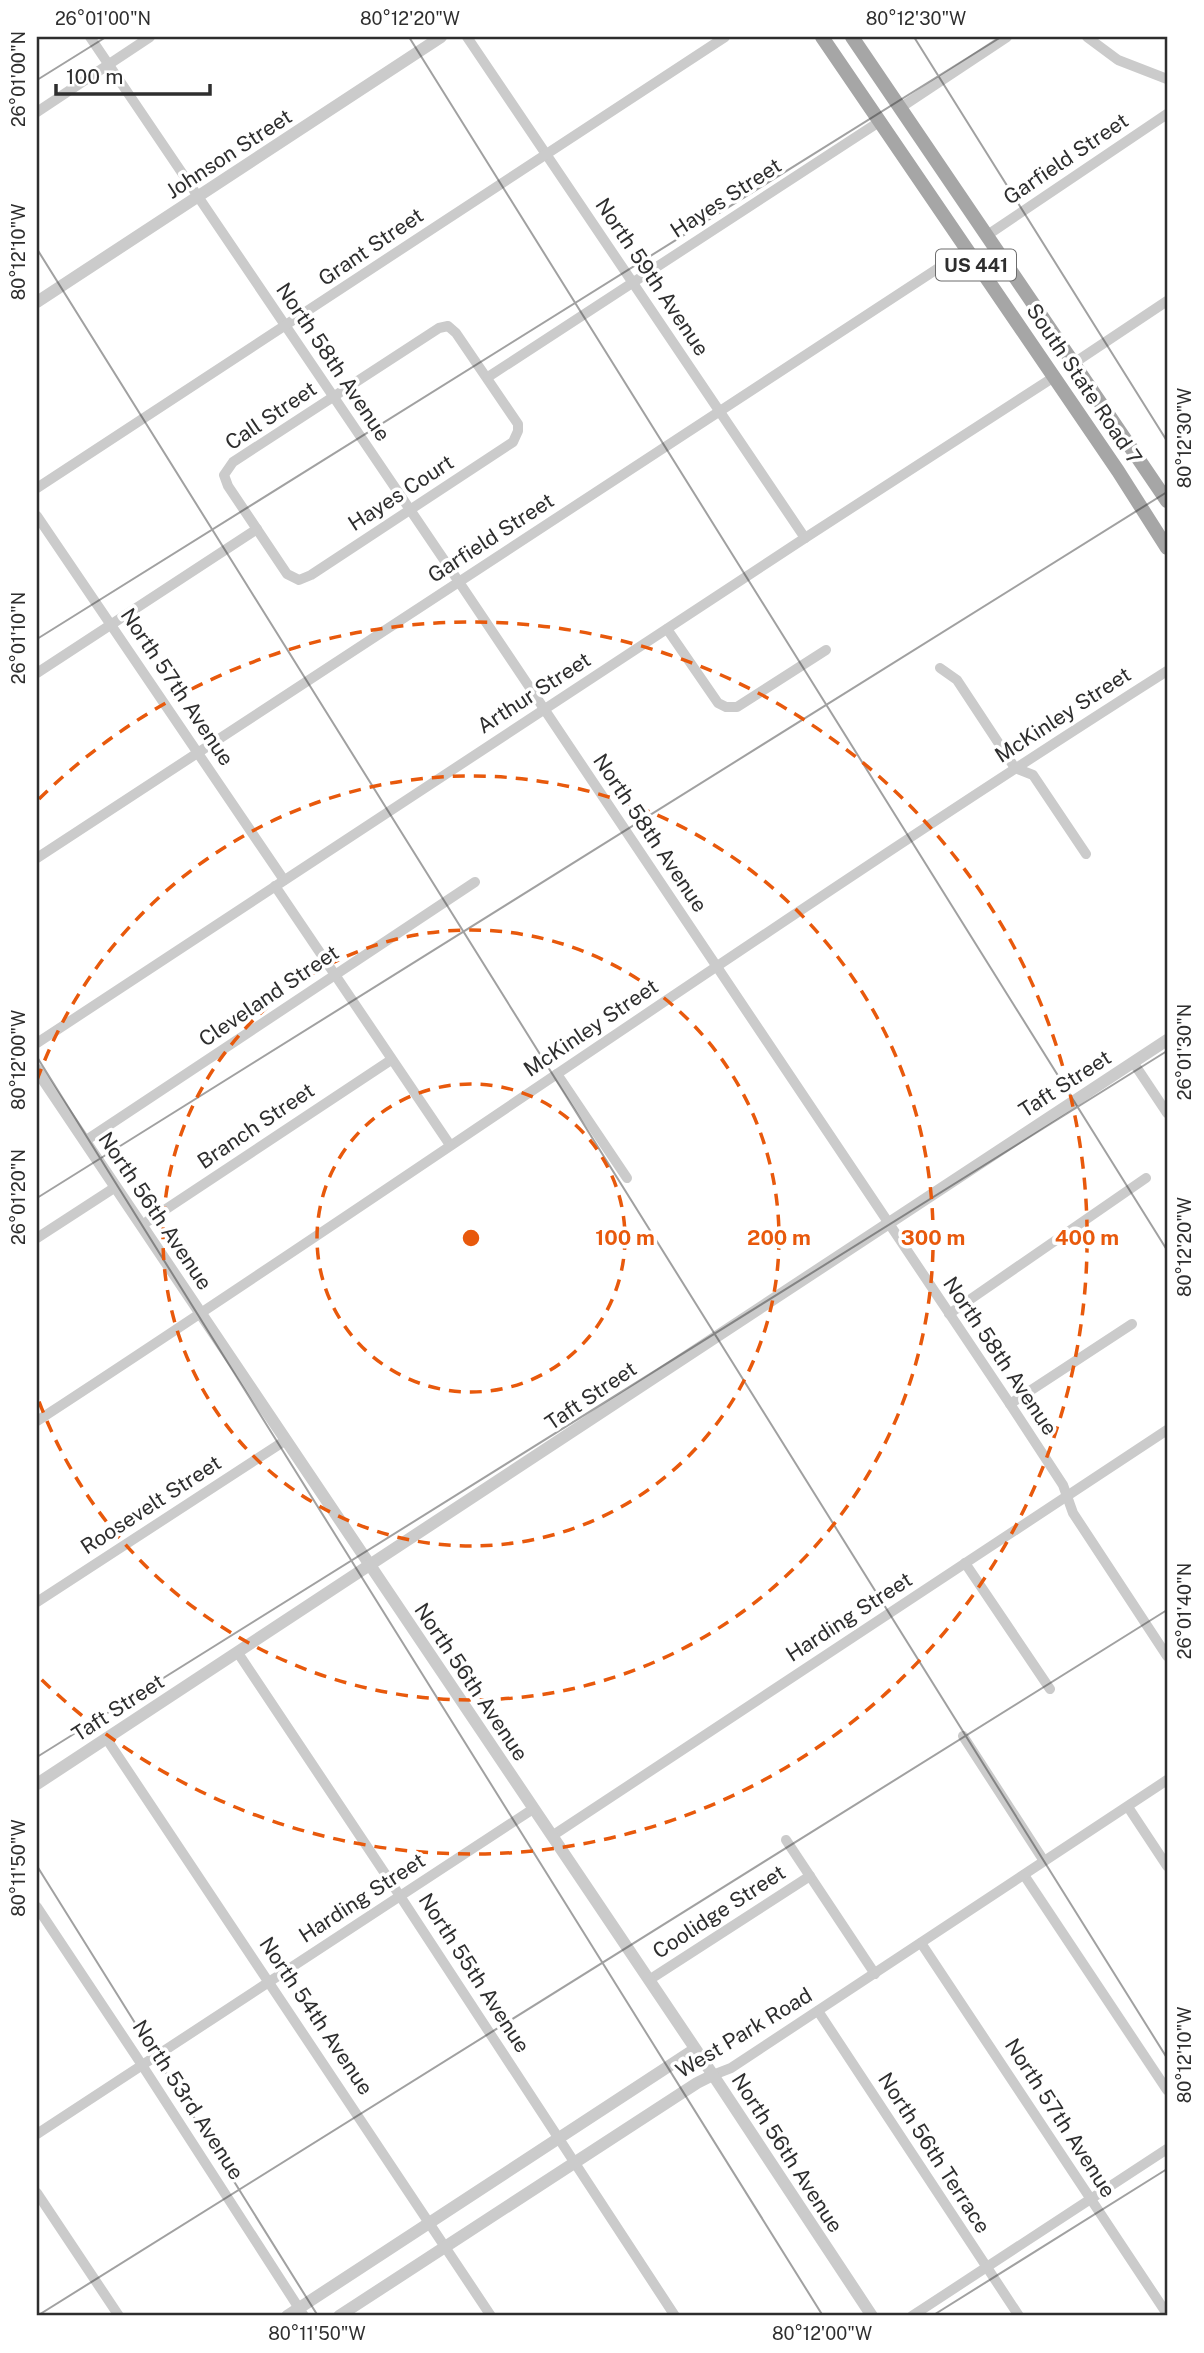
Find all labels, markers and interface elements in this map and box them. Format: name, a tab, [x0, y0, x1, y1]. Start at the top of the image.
text: 26°01'00"N	[55, 8, 151, 29]
text: 80°12'20"W	[360, 8, 460, 29]
text: 80°12'30"W	[866, 8, 966, 29]
text: 26°01'00"N	[8, 31, 29, 127]
scale bar	[56, 52, 210, 96]
text: 100 m	[66, 64, 123, 89]
street label: Johnson Street	[161, 104, 296, 204]
street label: Garfield Street	[999, 108, 1133, 210]
street label: Hayes Street	[666, 152, 786, 243]
street label: North 59th Avenue	[590, 193, 714, 360]
street label: Grant Street	[314, 202, 428, 291]
text: 80°12'10"W	[8, 204, 29, 300]
road number: US 441	[936, 249, 1016, 280]
street label: North 58th Avenue	[271, 278, 396, 446]
street label: South State Road 7	[1021, 299, 1148, 469]
street label: Call Street	[220, 376, 321, 455]
text: 80°12'30"W	[1174, 388, 1195, 488]
street label: Hayes Court	[343, 449, 458, 536]
street label: Garfield Street	[423, 488, 558, 588]
text: 26°01'10"N	[8, 592, 29, 684]
street label: North 57th Avenue	[115, 603, 239, 770]
street label: Arthur Street	[472, 647, 595, 738]
street label: McKinley Street	[990, 661, 1135, 768]
street label: North 58th Avenue	[588, 749, 713, 917]
street label: Cleveland Street	[194, 940, 343, 1052]
street label: McKinley Street	[519, 973, 663, 1082]
text: 26°01'30"N	[1174, 1004, 1195, 1100]
text: 80°12'00"W	[8, 1010, 29, 1110]
street label: Taft Street	[1014, 1045, 1115, 1123]
street label: Branch Street	[193, 1077, 319, 1174]
street label: North 56th Avenue	[93, 1127, 217, 1294]
text: 26°01'20"N	[8, 1149, 29, 1245]
text: 80°12'20"W	[1174, 1197, 1195, 1297]
text: 100 m	[595, 1225, 655, 1250]
text: 200 m	[747, 1225, 811, 1250]
text: 300 m	[901, 1225, 965, 1250]
text: 400 m	[1055, 1225, 1119, 1250]
centre of rings	[459, 1226, 483, 1250]
street label: North 58th Avenue	[938, 1272, 1063, 1440]
street label: Taft Street	[540, 1356, 641, 1435]
street label: Roosevelt Street	[76, 1450, 226, 1559]
text: 26°01'40"N	[1174, 1563, 1195, 1659]
street label: Harding Street	[781, 1567, 916, 1667]
street label: North 56th Avenue	[409, 1598, 533, 1765]
street label: Taft Street	[67, 1669, 168, 1747]
text: 80°11'50"W	[8, 1819, 29, 1917]
street label: Harding Street	[294, 1848, 429, 1948]
street label: Coolidge Street	[648, 1859, 790, 1964]
street label: North 55th Avenue	[413, 1888, 535, 2057]
street label: North 54th Avenue	[254, 1932, 379, 2099]
street label: West Park Road	[671, 1982, 816, 2083]
text: 80°12'10"W	[1174, 2007, 1195, 2103]
street label: North 53rd Avenue	[127, 2015, 249, 2184]
street label: North 57th Avenue	[1000, 2034, 1121, 2202]
street label: North 56th Avenue	[727, 2068, 848, 2237]
street label: North 56th Terrace	[873, 2068, 996, 2238]
text: 80°11'50"W	[268, 2323, 366, 2344]
text: 80°12'00"W	[772, 2323, 872, 2344]

